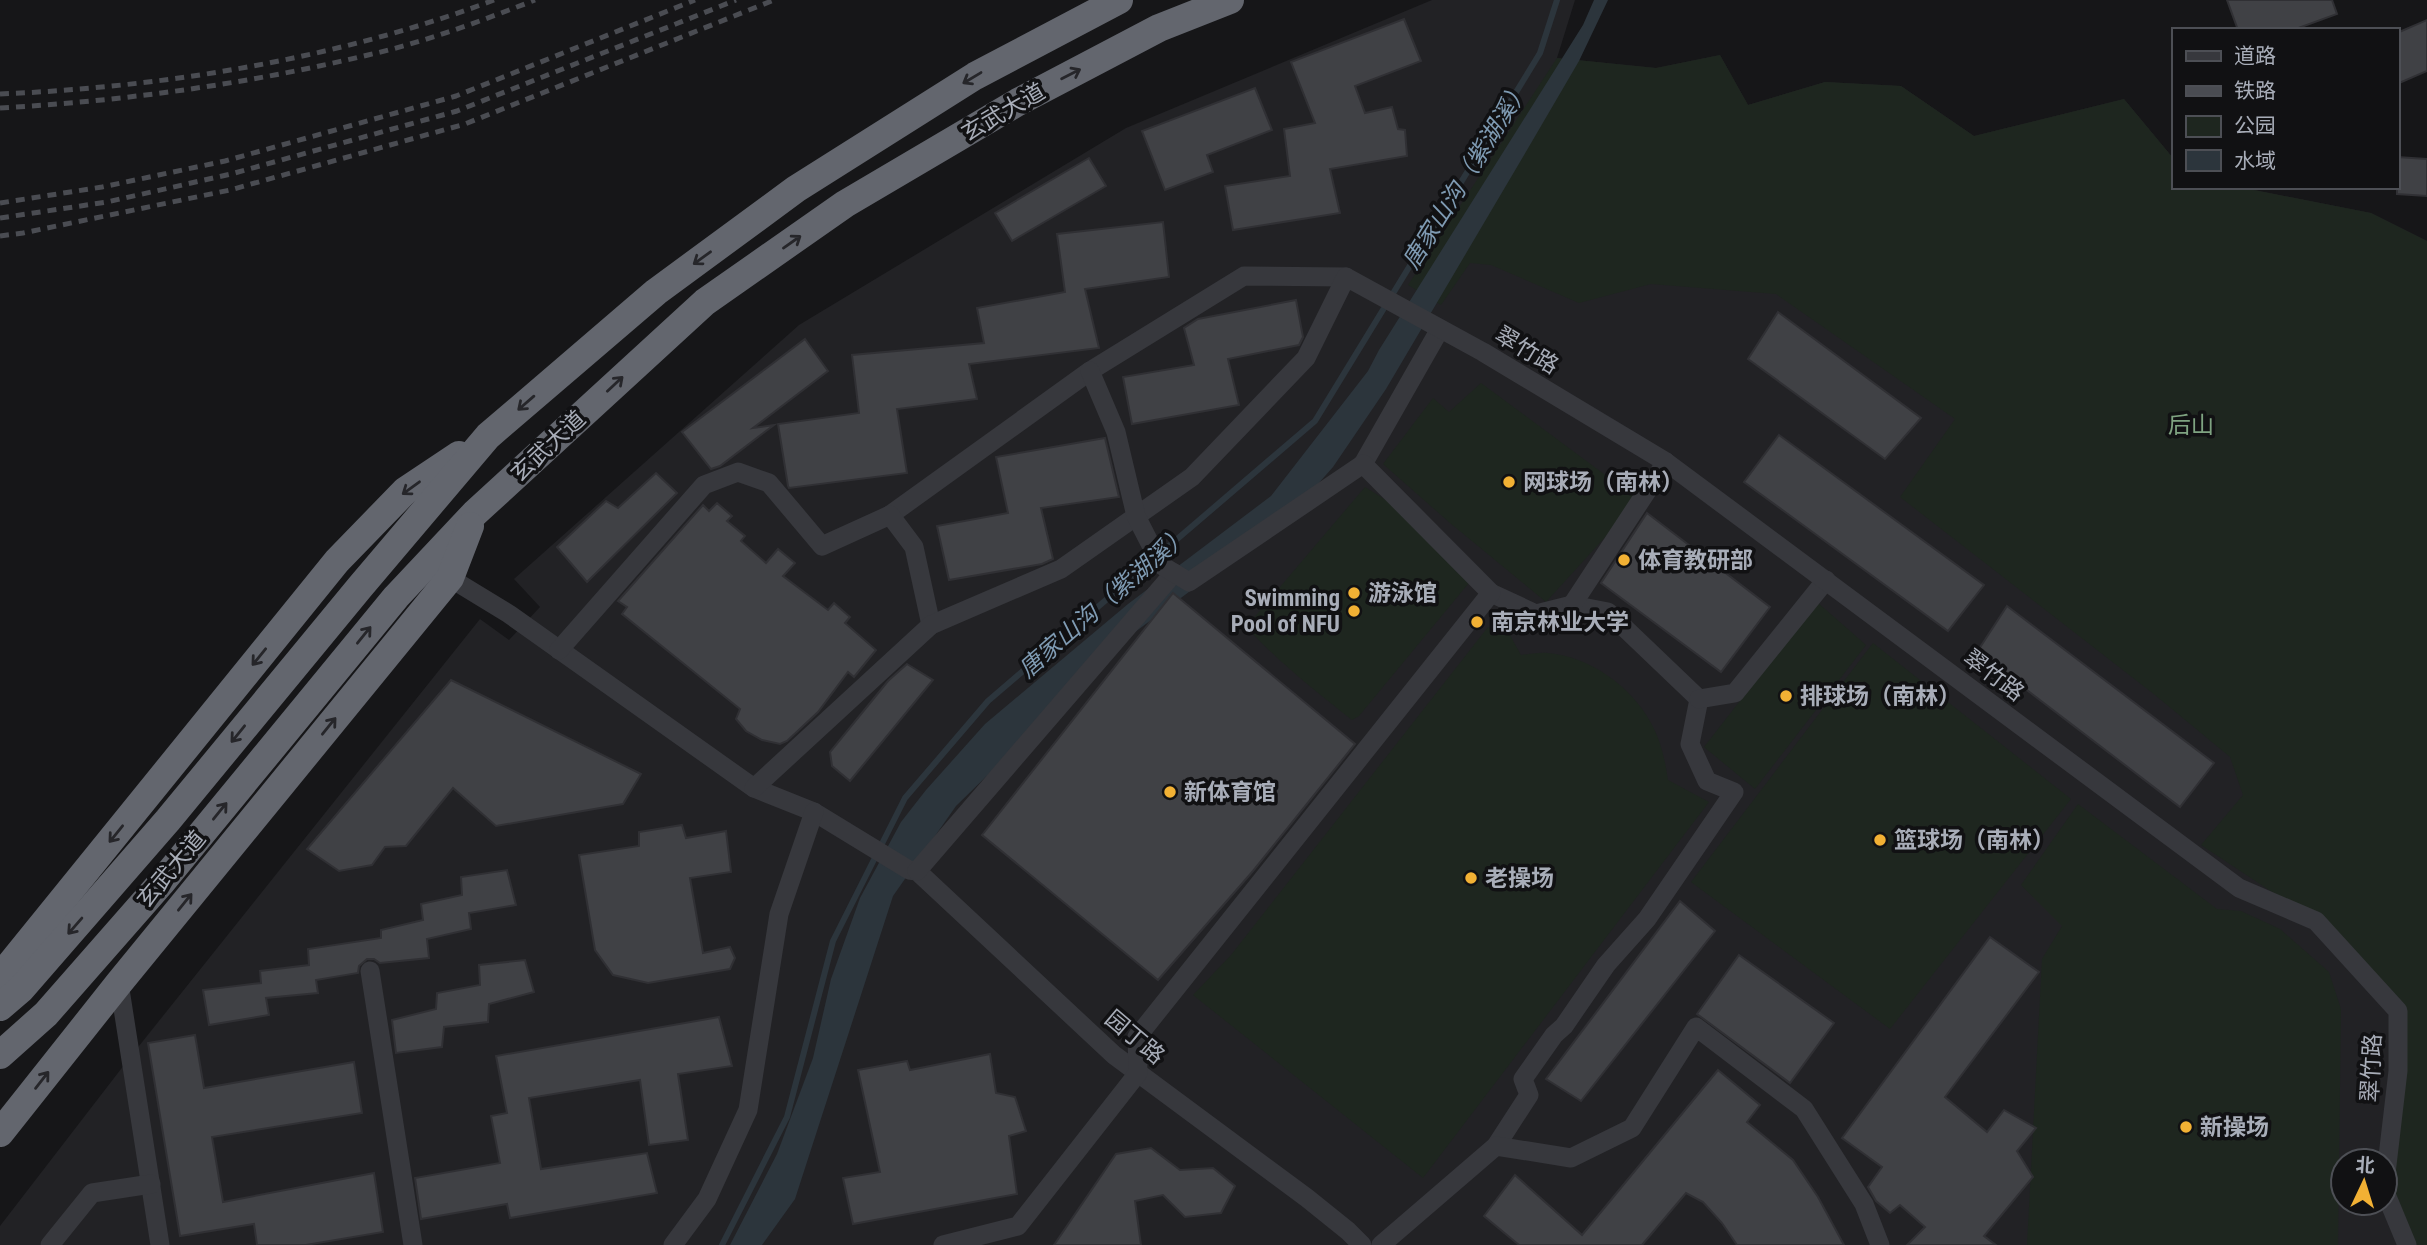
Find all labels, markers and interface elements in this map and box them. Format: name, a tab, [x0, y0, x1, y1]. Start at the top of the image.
legend	[2172, 28, 2399, 189]
text: 道路	[2234, 44, 2276, 68]
one-way arrow	[1060, 67, 1080, 81]
one-way arrow	[963, 72, 983, 86]
water label: 唐家山沟（紫湖溪）	[1397, 76, 1535, 274]
street label: 玄武大道	[957, 78, 1050, 147]
text: 铁路	[2234, 79, 2276, 103]
text: 公园	[2234, 114, 2276, 138]
text: 水域	[2234, 149, 2276, 173]
one-way arrow	[782, 235, 801, 249]
one-way arrow	[693, 251, 711, 266]
street label: 翠竹路	[1490, 321, 1563, 380]
one-way arrow	[606, 376, 623, 393]
one-way arrow	[517, 395, 535, 411]
street label: 玄武大道	[505, 405, 591, 488]
park label: 后山	[2168, 412, 2214, 439]
place label: 网球场（南林）	[1523, 469, 1684, 496]
marker: 网球场（南林）	[1501, 474, 1517, 490]
one-way arrow	[402, 480, 421, 495]
water label: 唐家山沟（紫湖溪）	[1013, 521, 1195, 683]
place label: 体育教研部	[1638, 547, 1753, 574]
marker: 体育教研部	[1616, 552, 1632, 568]
place label: 游泳馆	[1368, 580, 1437, 607]
place label: Swimming Pool of NFU	[1231, 585, 1340, 638]
marker: 游泳馆	[1346, 585, 1362, 601]
marker: Swimming Pool of NFU	[1346, 603, 1362, 619]
place label: 南京林业大学	[1491, 609, 1629, 636]
marker: 南京林业大学	[1469, 614, 1485, 630]
one-way arrow	[357, 627, 372, 645]
street label: 翠竹路	[1958, 644, 2029, 707]
one-way arrow	[252, 647, 267, 665]
place label: 排球场（南林）	[1800, 683, 1961, 710]
marker: 排球场（南林）	[1778, 688, 1794, 704]
one-way arrow	[321, 718, 337, 736]
one-way arrow	[231, 725, 246, 743]
place label: 新体育馆	[1184, 779, 1276, 806]
marker: 新体育馆	[1162, 784, 1178, 800]
one-way arrow	[212, 802, 228, 820]
one-way arrow	[109, 824, 124, 842]
street label: 玄武大道	[131, 825, 211, 913]
place label: 篮球场（南林）	[1894, 827, 2055, 854]
marker: 篮球场（南林）	[1872, 832, 1888, 848]
place label: 老操场	[1485, 865, 1554, 892]
marker: 老操场	[1463, 870, 1479, 886]
one-way arrow	[177, 894, 193, 912]
one-way arrow	[67, 917, 83, 935]
street label: 园丁路	[1100, 1005, 1170, 1070]
street label: 翠竹路	[2356, 1033, 2387, 1103]
one-way arrow	[35, 1071, 50, 1089]
place label: 新操场	[2200, 1114, 2269, 1141]
marker: 新操场	[2178, 1119, 2194, 1135]
north arrow	[2329, 1147, 2399, 1217]
text: 北	[2355, 1153, 2375, 1178]

